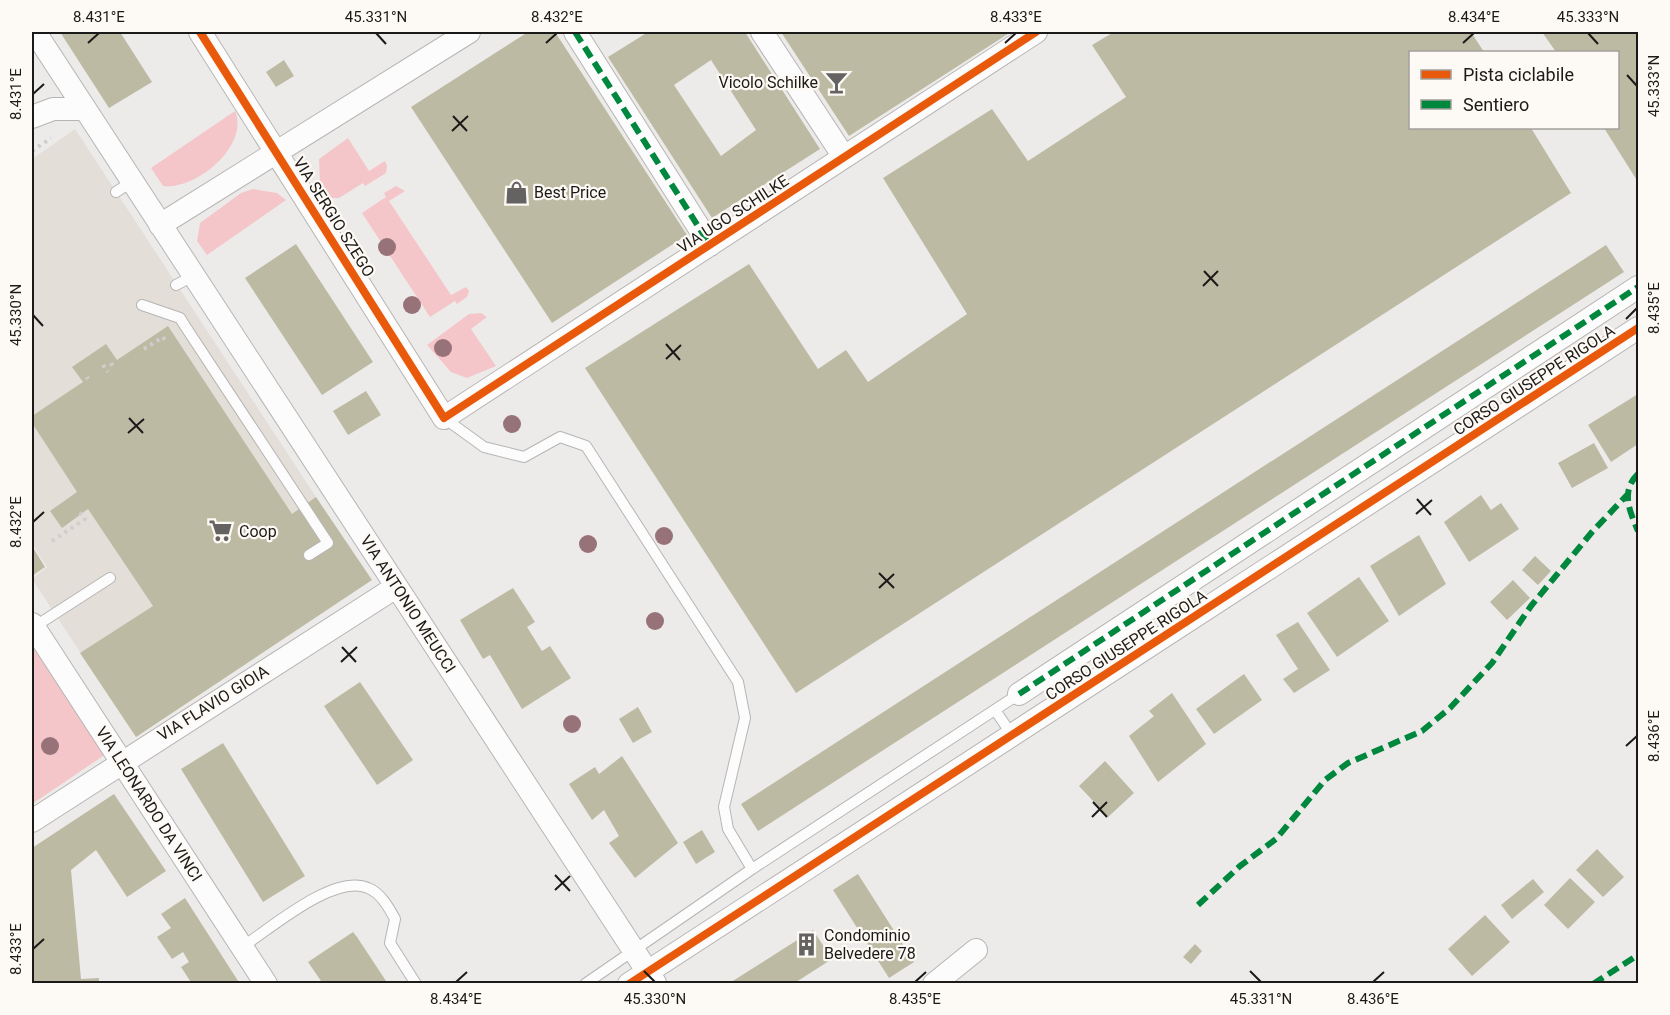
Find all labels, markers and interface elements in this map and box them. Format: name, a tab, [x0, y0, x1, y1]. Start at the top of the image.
text: 8.431°E	[73, 8, 125, 26]
text: 45.331°N	[345, 8, 407, 26]
text: 8.432°E	[531, 8, 583, 26]
text: 8.433°E	[990, 8, 1042, 26]
text: 8.434°E	[1448, 8, 1500, 26]
text: 45.333°N	[1557, 8, 1619, 26]
legend	[1409, 51, 1619, 129]
text: 45.333°N	[1645, 55, 1663, 117]
text: Pista ciclabile	[1463, 64, 1574, 85]
text: 8.431°E	[7, 68, 25, 120]
bar icon: Vicolo Schilke	[823, 69, 849, 95]
place label: Vicolo Schilke	[719, 73, 818, 92]
text: Sentiero	[1463, 94, 1529, 115]
street label: VIA SERGIO SZEGO	[289, 154, 379, 280]
street label: VIA UGO SCHILKE	[674, 171, 792, 257]
shop icon: Best Price	[503, 179, 529, 205]
place label: Best Price	[534, 183, 606, 202]
text: 8.435°E	[1645, 282, 1663, 334]
text: 45.330°N	[7, 284, 25, 346]
street label: CORSO GIUSEPPE RIGOLA	[1450, 320, 1619, 439]
text: 8.432°E	[7, 496, 25, 548]
supermarket icon: Coop	[208, 518, 234, 544]
place label: Coop	[239, 522, 277, 541]
street label: VIA ANTONIO MEUCCI	[356, 532, 460, 676]
street label: CORSO GIUSEPPE RIGOLA	[1042, 585, 1211, 704]
street label: VIA FLAVIO GIOIA	[154, 661, 272, 745]
text: 8.436°E	[1645, 710, 1663, 762]
street label: VIA LEONARDO DA VINCI	[92, 723, 206, 885]
text: 8.433°E	[7, 923, 25, 975]
place label: Condominio Belvedere 78	[824, 926, 916, 963]
building icon: Condominio Belvedere 78	[793, 931, 819, 957]
text: 8.434°E	[430, 990, 482, 1008]
text: 45.330°N	[624, 990, 686, 1008]
text: 8.435°E	[889, 990, 941, 1008]
text: 45.331°N	[1230, 990, 1292, 1008]
text: 8.436°E	[1347, 990, 1399, 1008]

